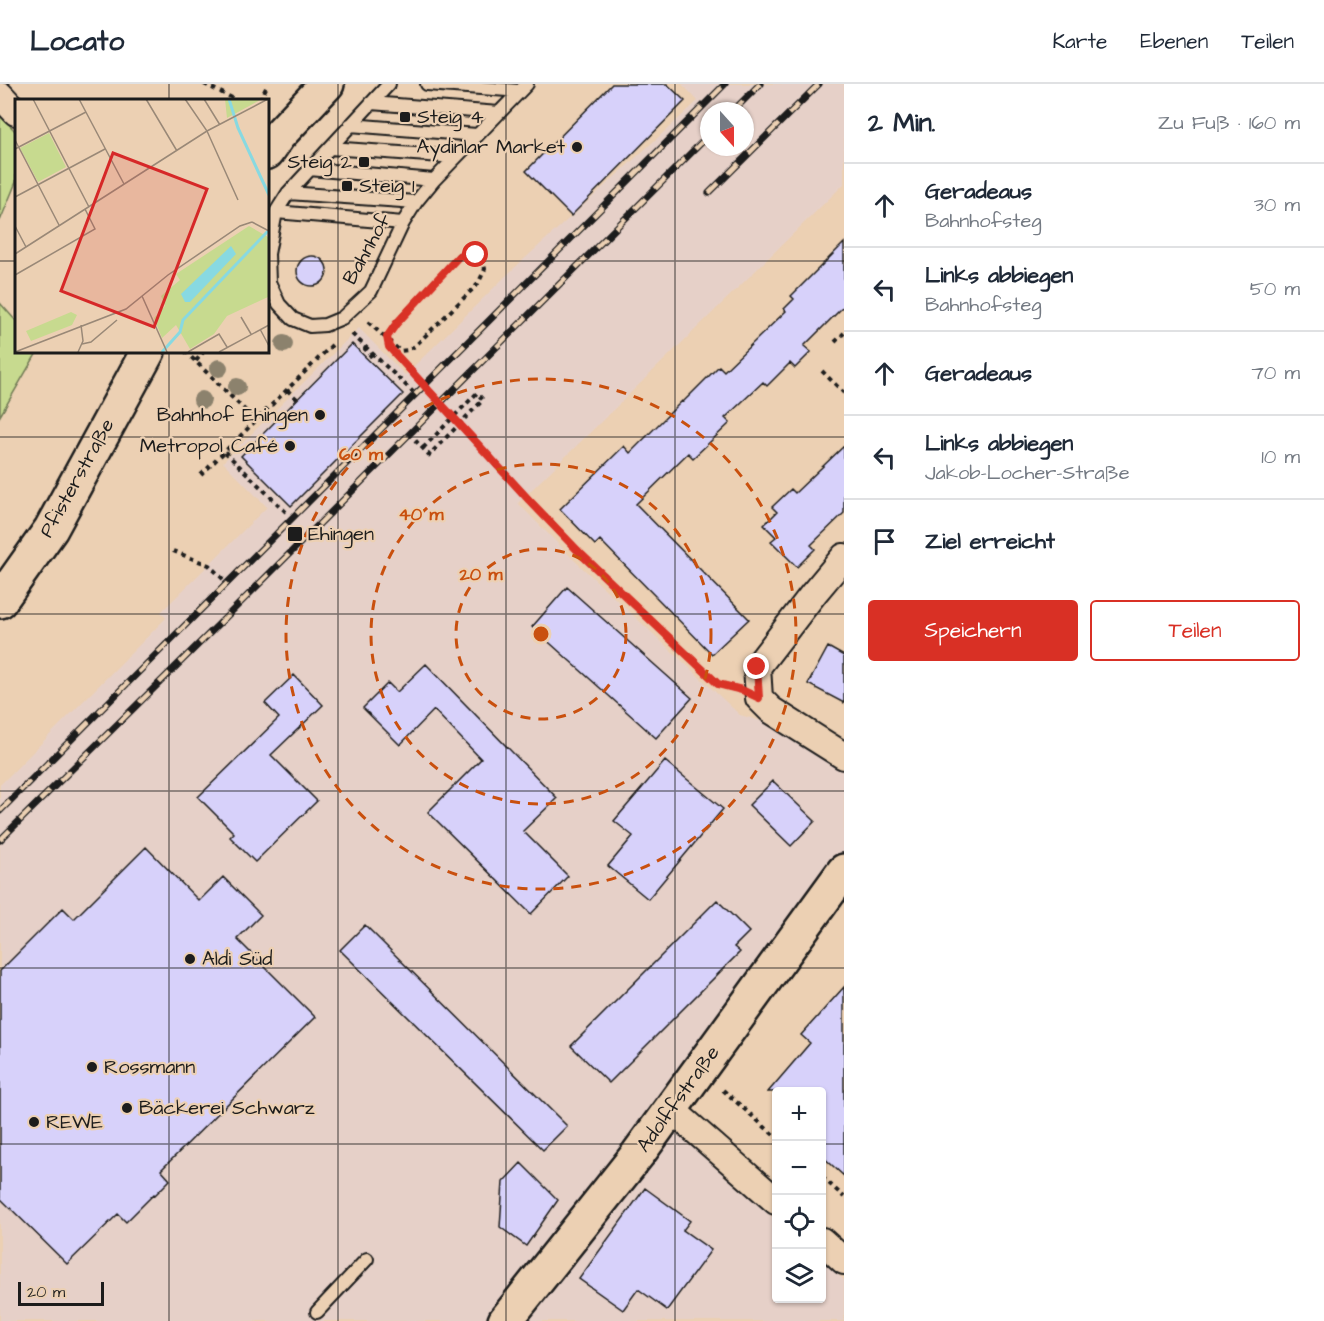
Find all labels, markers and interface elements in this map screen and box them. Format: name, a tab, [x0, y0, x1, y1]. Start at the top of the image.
text: Locato	[30, 22, 124, 61]
text: Karte	[1052, 27, 1107, 56]
text: Ebenen	[1140, 27, 1208, 56]
text: Teilen	[1241, 27, 1294, 56]
inset map	[15, 99, 268, 352]
north arrow	[700, 102, 754, 156]
place label: Steig 4	[417, 103, 484, 132]
text: 2 Min.	[868, 105, 935, 141]
text: Zu Fuß · 160 m	[1158, 109, 1300, 137]
marker: Steig 4	[398, 110, 412, 124]
place label: Aydinlar Market	[417, 133, 565, 162]
marker: Aydinlar Market	[570, 140, 584, 154]
place label: Steig 2	[287, 148, 353, 177]
marker: Steig 2	[357, 155, 371, 169]
place label: Steig 1	[359, 172, 415, 201]
text: Geradeaus	[925, 176, 1032, 207]
marker: Steig 1	[340, 179, 354, 193]
icon: ahead	[868, 189, 901, 222]
text: 30 m	[1254, 191, 1300, 219]
text: Bahnhofsteg	[925, 207, 1042, 235]
street label: Bahnhof	[336, 208, 398, 290]
route start	[462, 241, 488, 267]
text: Links abbiegen	[925, 260, 1073, 291]
icon: left	[868, 273, 901, 306]
text: 50 m	[1250, 275, 1300, 303]
text: Bahnhofsteg	[925, 291, 1042, 319]
icon: ahead	[868, 357, 901, 390]
text: Geradeaus	[925, 358, 1032, 389]
text: 70 m	[1252, 359, 1300, 387]
place label: Bahnhof Ehingen	[157, 401, 308, 430]
marker: Bahnhof Ehingen	[313, 408, 327, 422]
street label: Pfisterstraße	[33, 413, 121, 543]
text: Links abbiegen	[925, 428, 1073, 459]
place label: Metropol Café	[140, 432, 278, 460]
marker: Metropol Café	[283, 439, 297, 453]
icon: left	[868, 441, 901, 474]
text: 60 m	[339, 442, 384, 467]
text: 10 m	[1261, 443, 1300, 471]
text: Jakob-Locher-Straße	[925, 459, 1130, 487]
text: 40 m	[399, 502, 444, 527]
place label: Ehingen	[308, 520, 374, 549]
marker: Ehingen	[286, 525, 304, 543]
icon: arrive	[868, 525, 901, 558]
text: Ziel erreicht	[925, 526, 1055, 557]
text: 20 m	[459, 562, 503, 587]
button: Speichern	[868, 600, 1078, 661]
button: Teilen	[1090, 600, 1300, 661]
centre of rings	[531, 624, 551, 644]
route end	[743, 653, 769, 679]
place label: Aldi Süd	[202, 945, 273, 973]
marker: Aldi Süd	[183, 952, 197, 966]
street label: Adolffstraße	[630, 1040, 726, 1158]
place label: Rossmann	[104, 1053, 195, 1081]
marker: Rossmann	[85, 1060, 99, 1074]
map controls	[772, 1087, 826, 1303]
button: +	[772, 1087, 826, 1141]
place label: Bäckerei Schwarz	[139, 1094, 315, 1122]
marker: Bäckerei Schwarz	[120, 1101, 134, 1115]
place label: REWE	[46, 1108, 103, 1136]
marker: REWE	[27, 1115, 41, 1129]
button: −	[772, 1141, 826, 1195]
button: locate	[772, 1195, 826, 1249]
button: layers	[772, 1249, 826, 1303]
scale bar	[18, 1279, 104, 1306]
text: 20 m	[27, 1281, 65, 1303]

